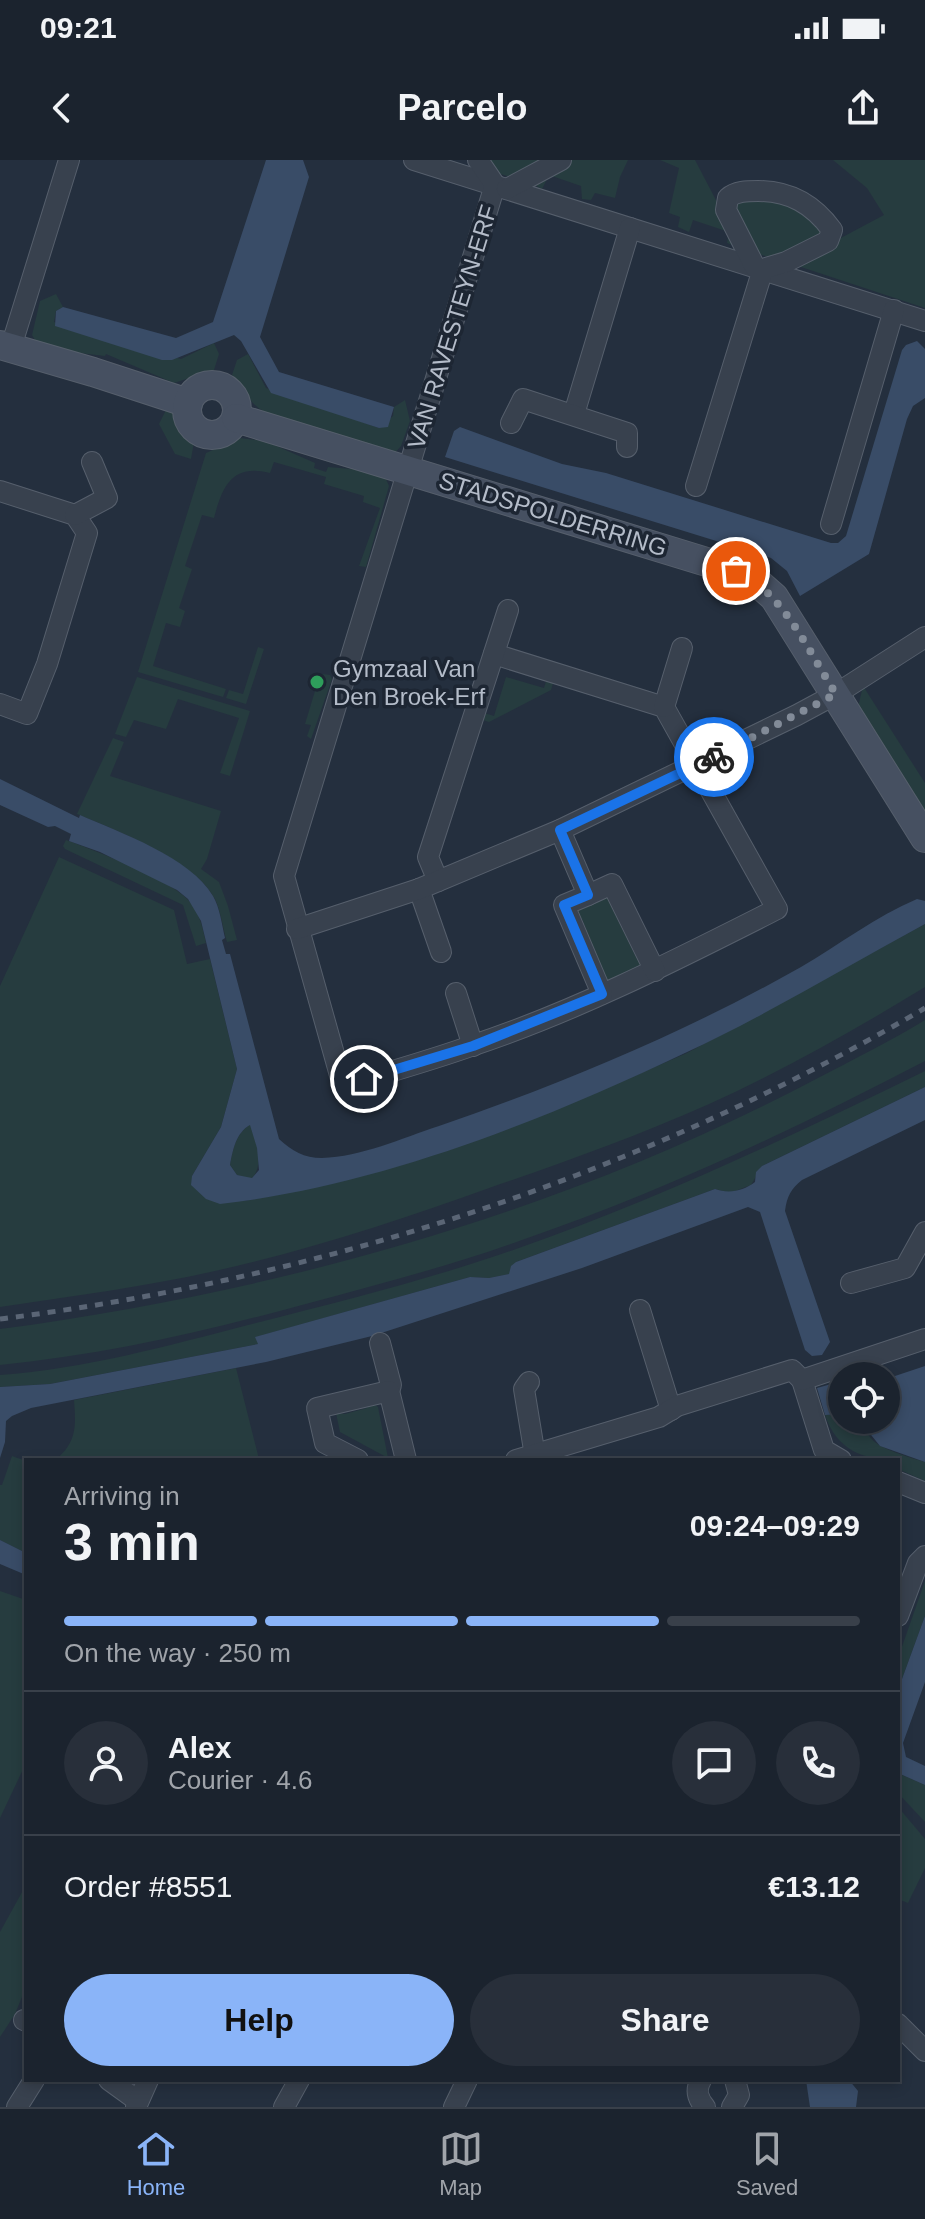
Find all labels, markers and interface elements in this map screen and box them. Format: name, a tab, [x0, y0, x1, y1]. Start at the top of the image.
text: 09:21	[40, 11, 117, 44]
icon: back	[40, 86, 84, 130]
icon: share	[841, 86, 885, 130]
text: Parcelo	[397, 87, 528, 128]
street label: VAN RAVESTEYN-ERF	[402, 202, 502, 452]
street label: STADSPOLDERRING	[436, 466, 670, 562]
pin	[702, 537, 770, 605]
icon: bag	[714, 549, 758, 593]
place label: Gymzaal Van Den Broek-Erf	[333, 655, 485, 710]
marker: Gymzaal Van Den Broek-Erf	[308, 673, 326, 691]
courier	[674, 717, 754, 797]
icon: bike	[692, 735, 736, 779]
pin	[330, 1045, 398, 1113]
icon: home	[342, 1057, 386, 1101]
map controls	[828, 1362, 900, 1434]
button: locate	[828, 1362, 900, 1434]
text: Arriving in	[64, 1481, 180, 1511]
text: 09:24–09:29	[690, 1509, 860, 1542]
text: 3 min	[64, 1513, 200, 1571]
text: On the way · 250 m	[64, 1638, 291, 1668]
button: person	[64, 1721, 148, 1805]
button: chat	[672, 1721, 756, 1805]
button: phone	[776, 1721, 860, 1805]
text: Alex	[168, 1731, 231, 1764]
text: Courier · 4.6	[168, 1765, 313, 1795]
text: Order #8551	[64, 1870, 232, 1903]
text: €13.12	[768, 1870, 860, 1903]
button: Help	[64, 1974, 454, 2066]
button: Share	[470, 1974, 860, 2066]
tab: Home	[127, 2127, 185, 2201]
tab: Map	[439, 2127, 483, 2201]
tab: Saved	[736, 2127, 798, 2201]

